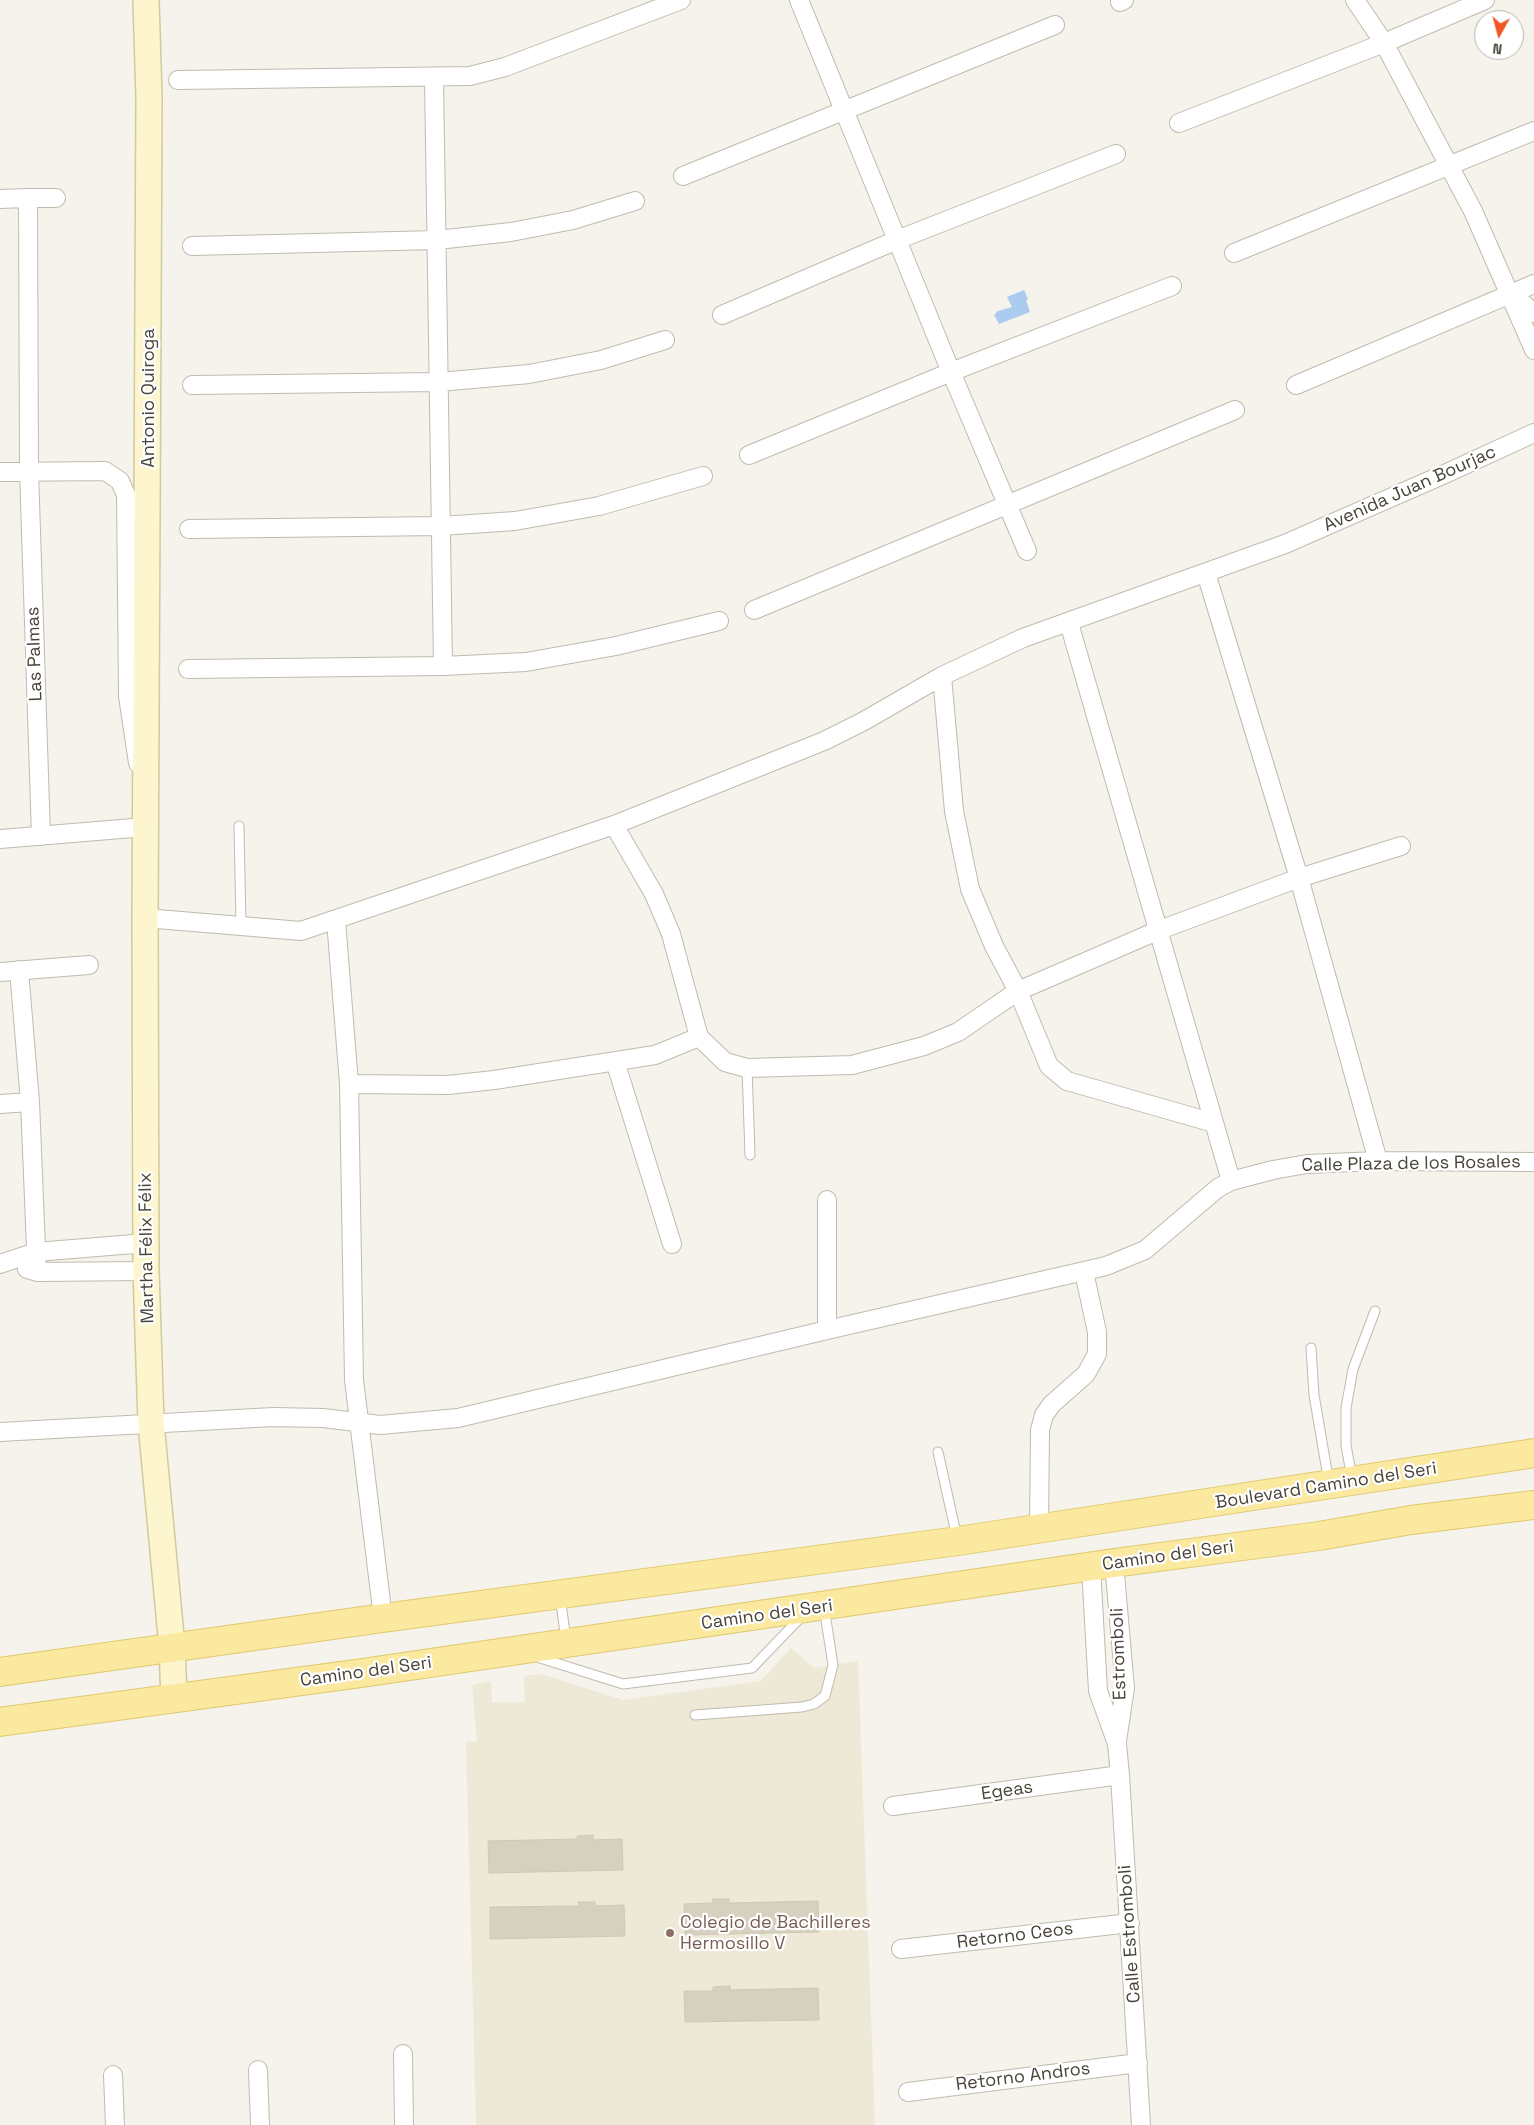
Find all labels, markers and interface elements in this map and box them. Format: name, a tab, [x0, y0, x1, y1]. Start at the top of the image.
north arrow	[1474, 10, 1524, 60]
text: N	[1492, 39, 1503, 58]
street label: Antonio Quiroga	[138, 328, 160, 468]
street label: Avenida Juan Bourjac	[1320, 441, 1500, 537]
street label: Las Palmas	[23, 606, 47, 702]
street label: Calle Plaza de los Rosales	[1301, 1151, 1521, 1177]
street label: Martha Félix Félix	[135, 1172, 159, 1324]
street label: Boulevard Camino del Seri	[1214, 1458, 1438, 1514]
street label: Camino del Seri	[1101, 1536, 1235, 1576]
street label: Camino del Seri	[700, 1595, 834, 1635]
street label: Estromboli	[1107, 1608, 1131, 1700]
street label: Camino del Seri	[299, 1652, 433, 1692]
street label: Egeas	[980, 1777, 1034, 1805]
street label: Calle Estromboli	[1114, 1864, 1146, 2004]
place label: Colegio de Bachilleres Hermosillo V	[680, 1912, 871, 1955]
street label: Retorno Ceos	[956, 1918, 1074, 1954]
marker: Colegio de Bachilleres Hermosillo V	[664, 1927, 676, 1939]
street label: Retorno Andros	[955, 2058, 1091, 2096]

